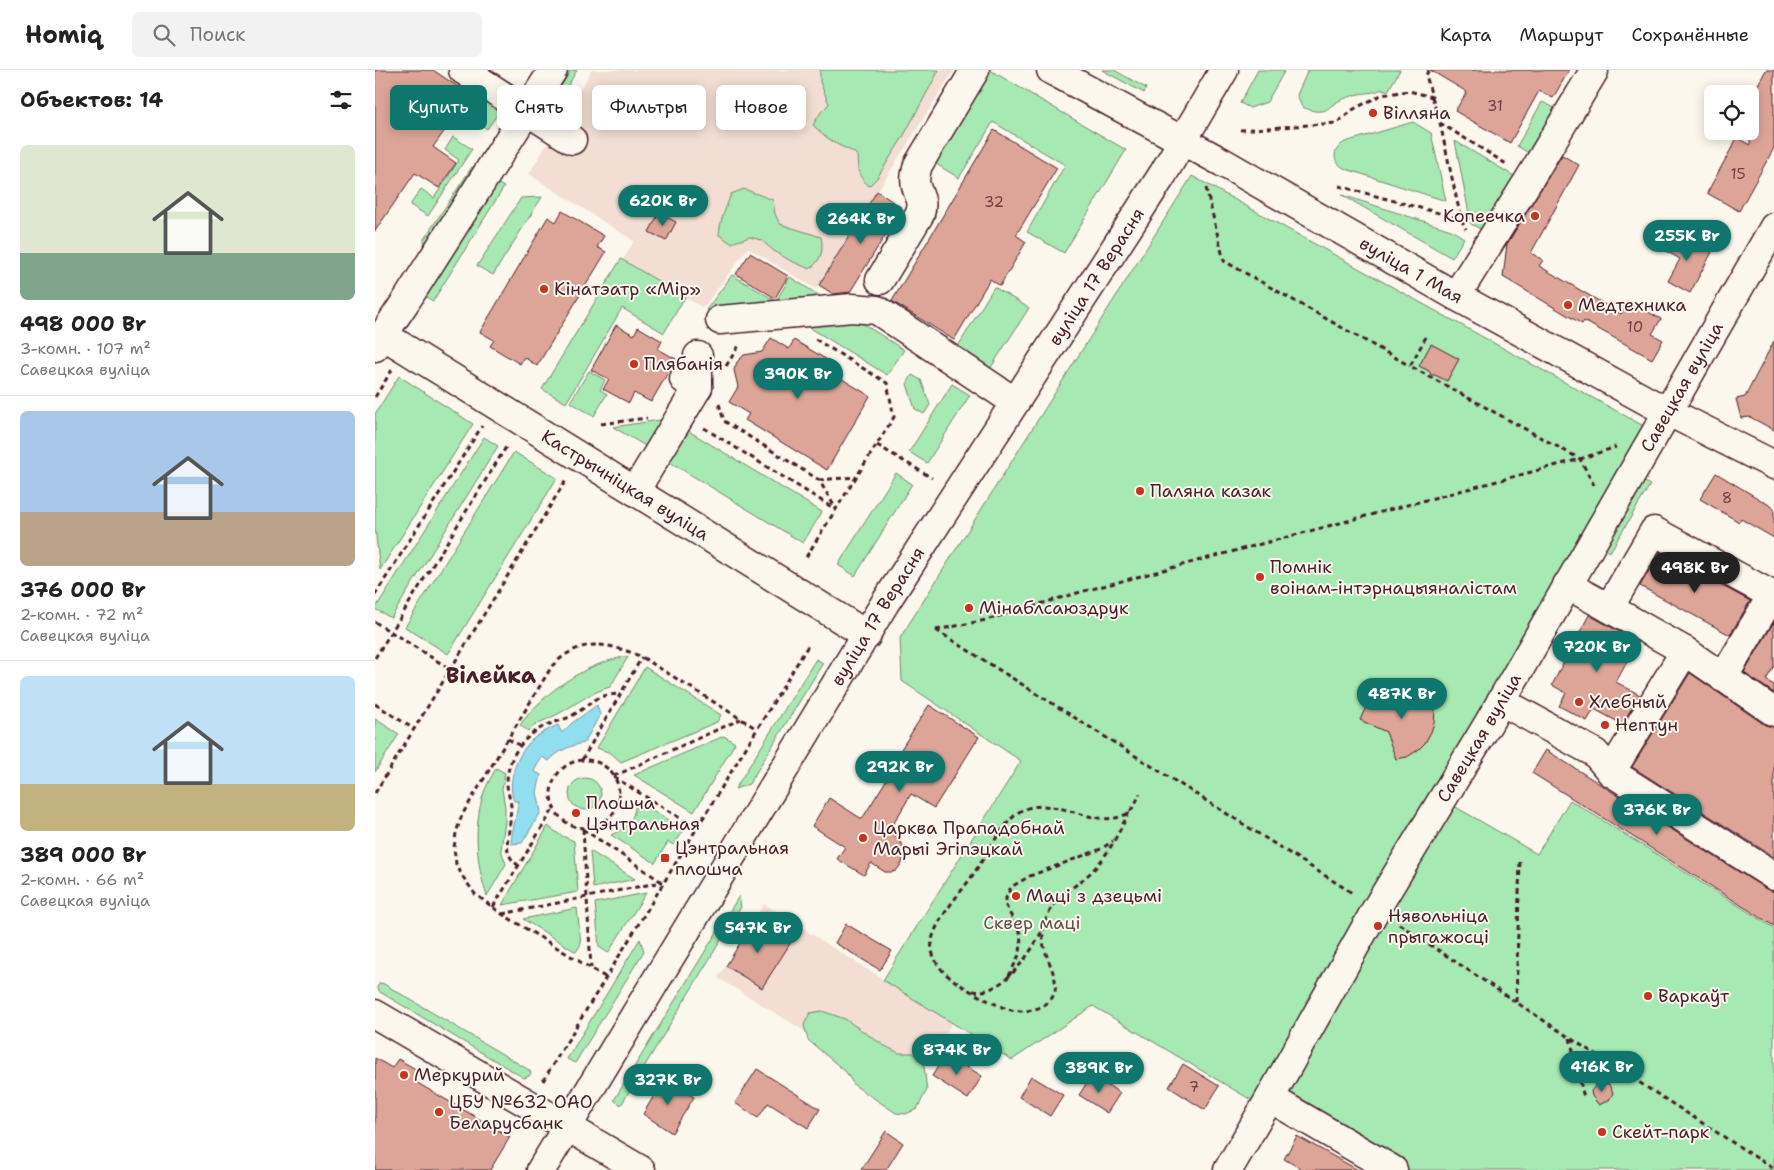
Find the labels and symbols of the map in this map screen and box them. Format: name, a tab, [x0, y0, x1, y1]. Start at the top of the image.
house number: 31	[1487, 96, 1503, 116]
place label: Вілляна	[1383, 101, 1450, 125]
marker: Вілляна	[1367, 107, 1379, 119]
house number: 15	[1730, 164, 1746, 184]
pin: 620K Br	[617, 184, 709, 227]
house number: 32	[984, 192, 1004, 212]
pin: 264K Br	[815, 202, 907, 245]
street label: вуліца 17 Верасня	[1043, 203, 1150, 350]
place label: Копеечка	[1443, 204, 1525, 228]
marker: Копеечка	[1529, 210, 1541, 222]
pin: 255K Br	[1641, 220, 1733, 262]
street label: вуліца 1 Мая	[1355, 231, 1467, 309]
place label: Кінатэатр «Мір»	[554, 277, 701, 301]
marker: Кінатэатр «Мір»	[538, 283, 550, 295]
place label: Медтехника	[1578, 293, 1687, 317]
marker: Медтехника	[1562, 299, 1574, 311]
house number: 10	[1627, 317, 1643, 337]
street label: Савецкая вуліца	[1635, 318, 1729, 457]
place label: Плябанія	[644, 352, 723, 376]
marker: Плябанія	[628, 358, 640, 370]
pin: 390K Br	[752, 358, 844, 400]
street label: Кастрычніцкая вуліца	[537, 424, 714, 546]
place label: Паляна казак	[1150, 479, 1272, 503]
marker: Паляна казак	[1134, 485, 1146, 497]
house number: 8	[1722, 488, 1732, 508]
street label: вуліца 17 Верасня	[825, 542, 930, 690]
pin: 498K Br	[1649, 552, 1741, 594]
place label: Помнік воінам-інтэрнацыяналістам	[1270, 555, 1517, 600]
marker: Помнік воінам-інтэрнацыяналістам	[1254, 571, 1266, 583]
place label: Мінаблсаюздрук	[979, 596, 1129, 620]
marker: Мінаблсаюздрук	[963, 602, 975, 614]
pin: 720K Br	[1551, 630, 1643, 673]
district label: Вілейка	[446, 661, 536, 690]
street label: Савецкая вуліца	[1431, 669, 1527, 807]
pin: 487K Br	[1356, 678, 1448, 720]
place label: Хлебный	[1589, 690, 1667, 714]
marker: Хлебный	[1573, 696, 1585, 708]
place label: Нептун	[1615, 713, 1678, 737]
marker: Нептун	[1599, 719, 1611, 731]
pin: 292K Br	[854, 750, 946, 793]
place label: Плошча Цэнтральная	[586, 791, 700, 836]
pin: 376K Br	[1611, 794, 1703, 836]
marker: Плошча Цэнтральная	[570, 807, 582, 819]
place label: Царква Прападобнай Марыі Эгіпэцкай	[873, 816, 1065, 861]
marker: Царква Прападобнай Марыі Эгіпэцкай	[857, 832, 869, 844]
place label: Цэнтральная плошча	[675, 836, 789, 881]
marker: Цэнтральная плошча	[659, 852, 671, 864]
place label: Маці з дзецьмі	[1026, 884, 1162, 908]
marker: Маці з дзецьмі	[1010, 890, 1022, 902]
place label: Нявольніца прыгажосці	[1388, 904, 1489, 949]
park label: Сквер маці	[983, 911, 1081, 935]
pin: 547K Br	[712, 912, 804, 954]
marker: Нявольніца прыгажосці	[1372, 920, 1384, 932]
place label: Варкаўт	[1658, 984, 1730, 1008]
marker: Варкаўт	[1642, 990, 1654, 1002]
pin: 874K Br	[911, 1034, 1003, 1076]
pin: 416K Br	[1556, 1050, 1648, 1093]
pin: 389K Br	[1053, 1052, 1145, 1094]
place label: Меркурий	[414, 1063, 505, 1087]
pin: 327K Br	[622, 1064, 714, 1106]
marker: Меркурий	[398, 1069, 410, 1081]
house number: 7	[1189, 1077, 1199, 1097]
place label: ЦБУ №632 ОАО Беларусбанк	[449, 1090, 593, 1135]
marker: ЦБУ №632 ОАО Беларусбанк	[433, 1106, 445, 1118]
place label: Скейт-парк	[1612, 1120, 1710, 1144]
marker: Скейт-парк	[1596, 1126, 1608, 1138]

